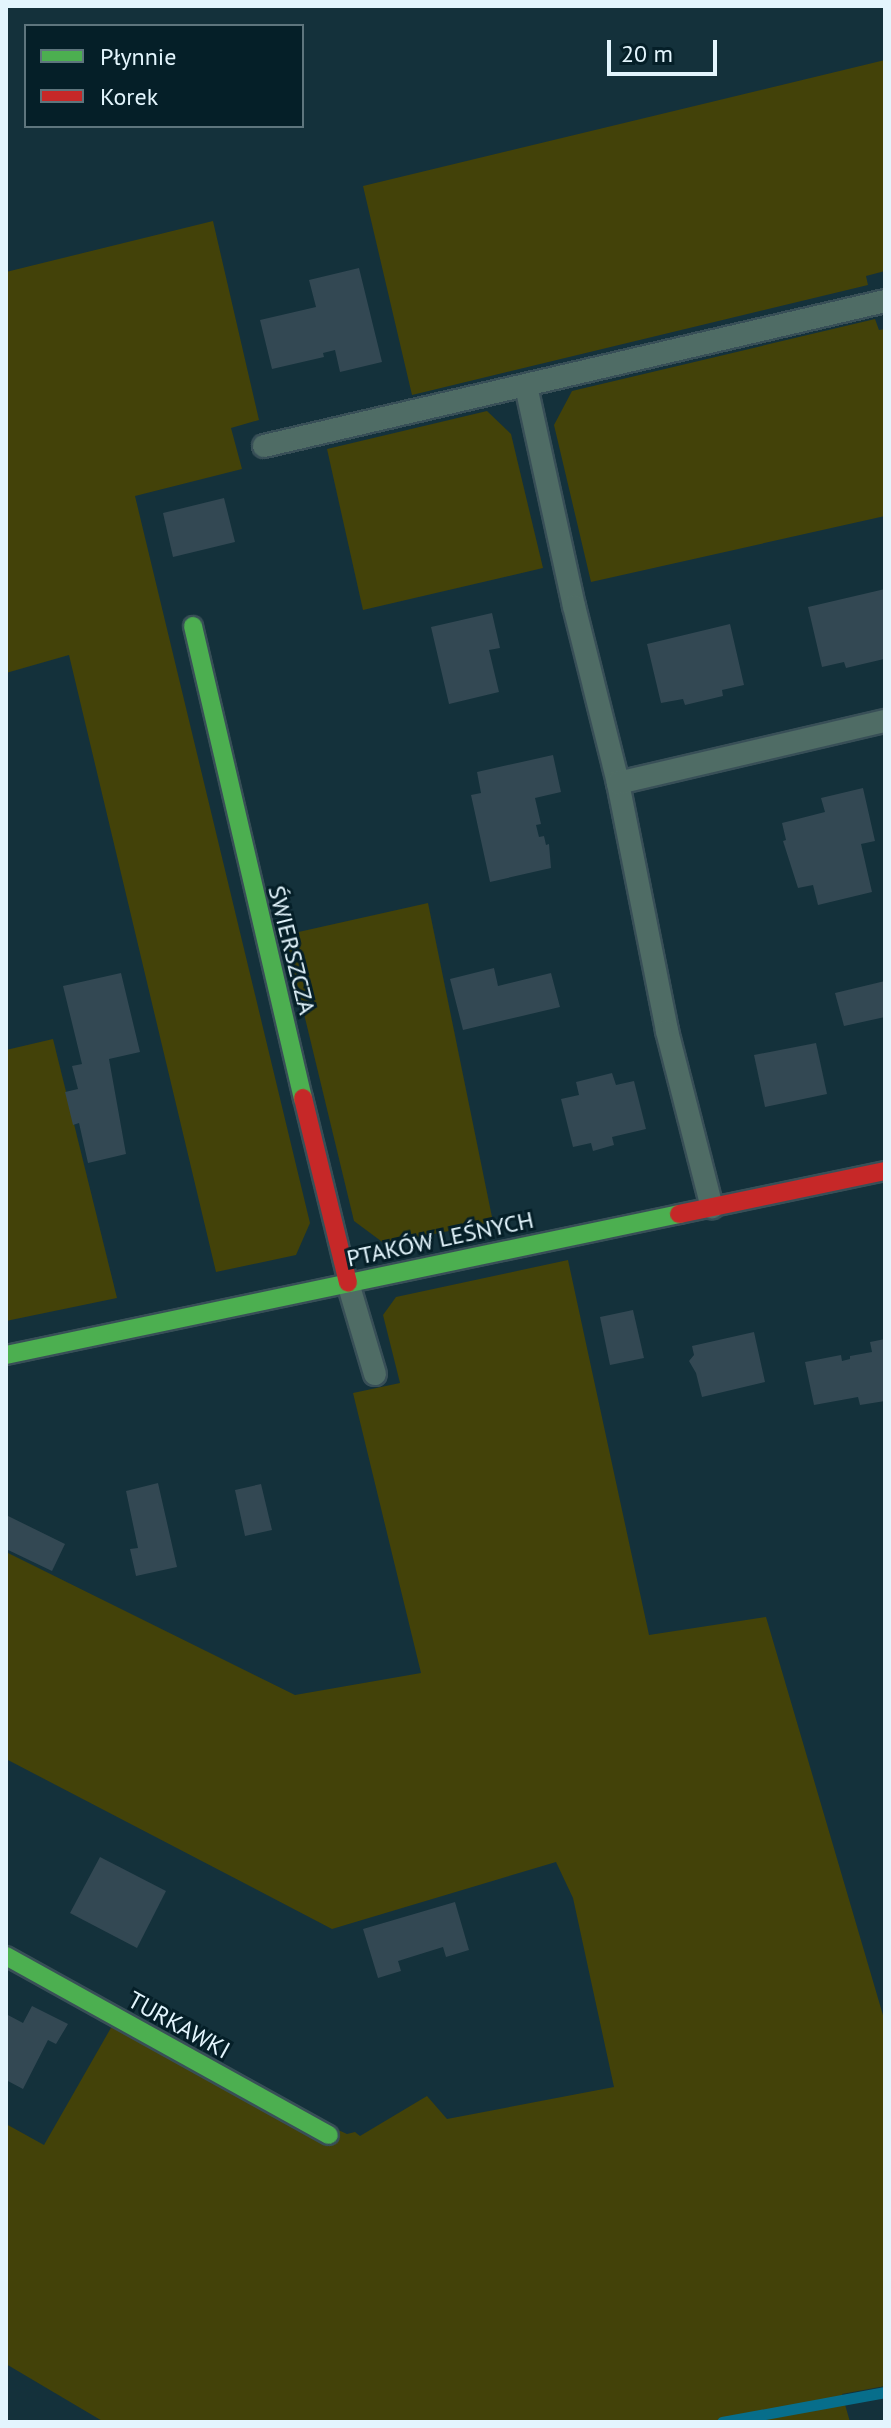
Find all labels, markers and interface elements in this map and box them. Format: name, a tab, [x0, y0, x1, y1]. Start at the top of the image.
legend	[24, 24, 304, 128]
scale bar	[611, 24, 721, 74]
text: 20 m	[621, 38, 673, 69]
text: Płynnie	[100, 41, 177, 72]
text: Korek	[100, 81, 158, 112]
street label: ŚWIERSZCZA	[262, 883, 322, 1017]
street label: PTAKÓW LEŚNYCH	[344, 1205, 536, 1273]
street label: TURKAWKI	[123, 1985, 235, 2065]

